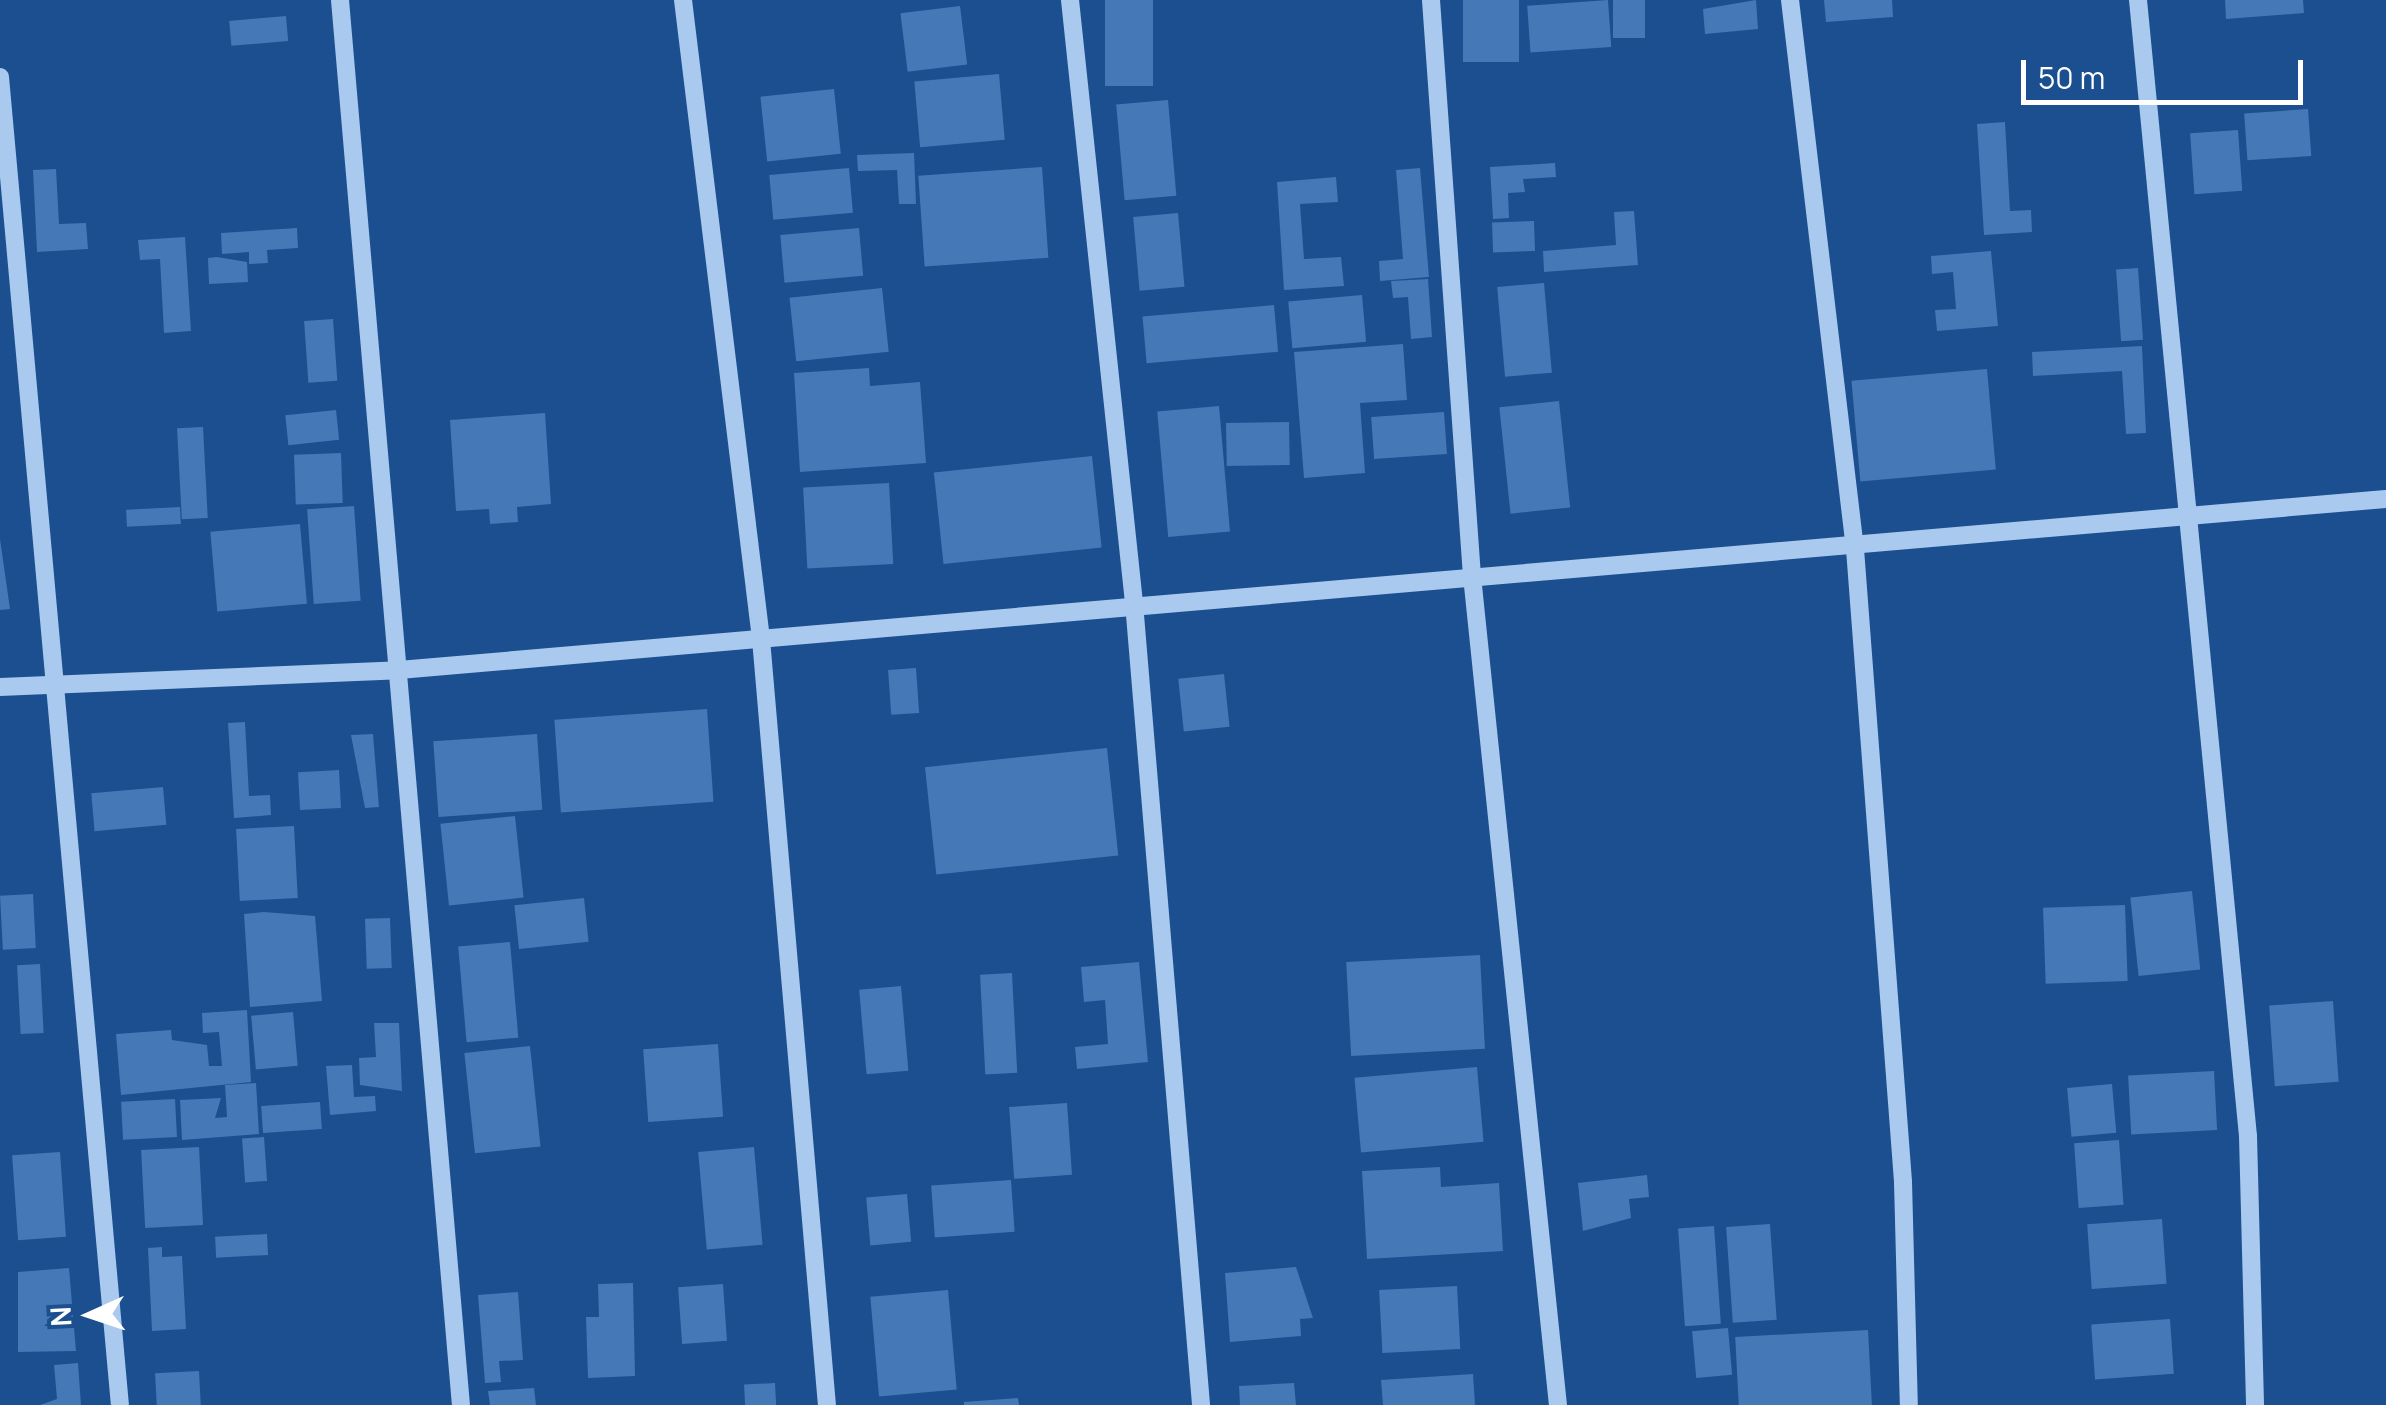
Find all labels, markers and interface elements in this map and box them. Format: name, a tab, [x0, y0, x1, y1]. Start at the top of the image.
scale bar	[2026, 40, 2308, 102]
text: 50 m	[2038, 57, 2105, 98]
north arrow	[40, 1265, 140, 1365]
text: N	[41, 1306, 80, 1328]

